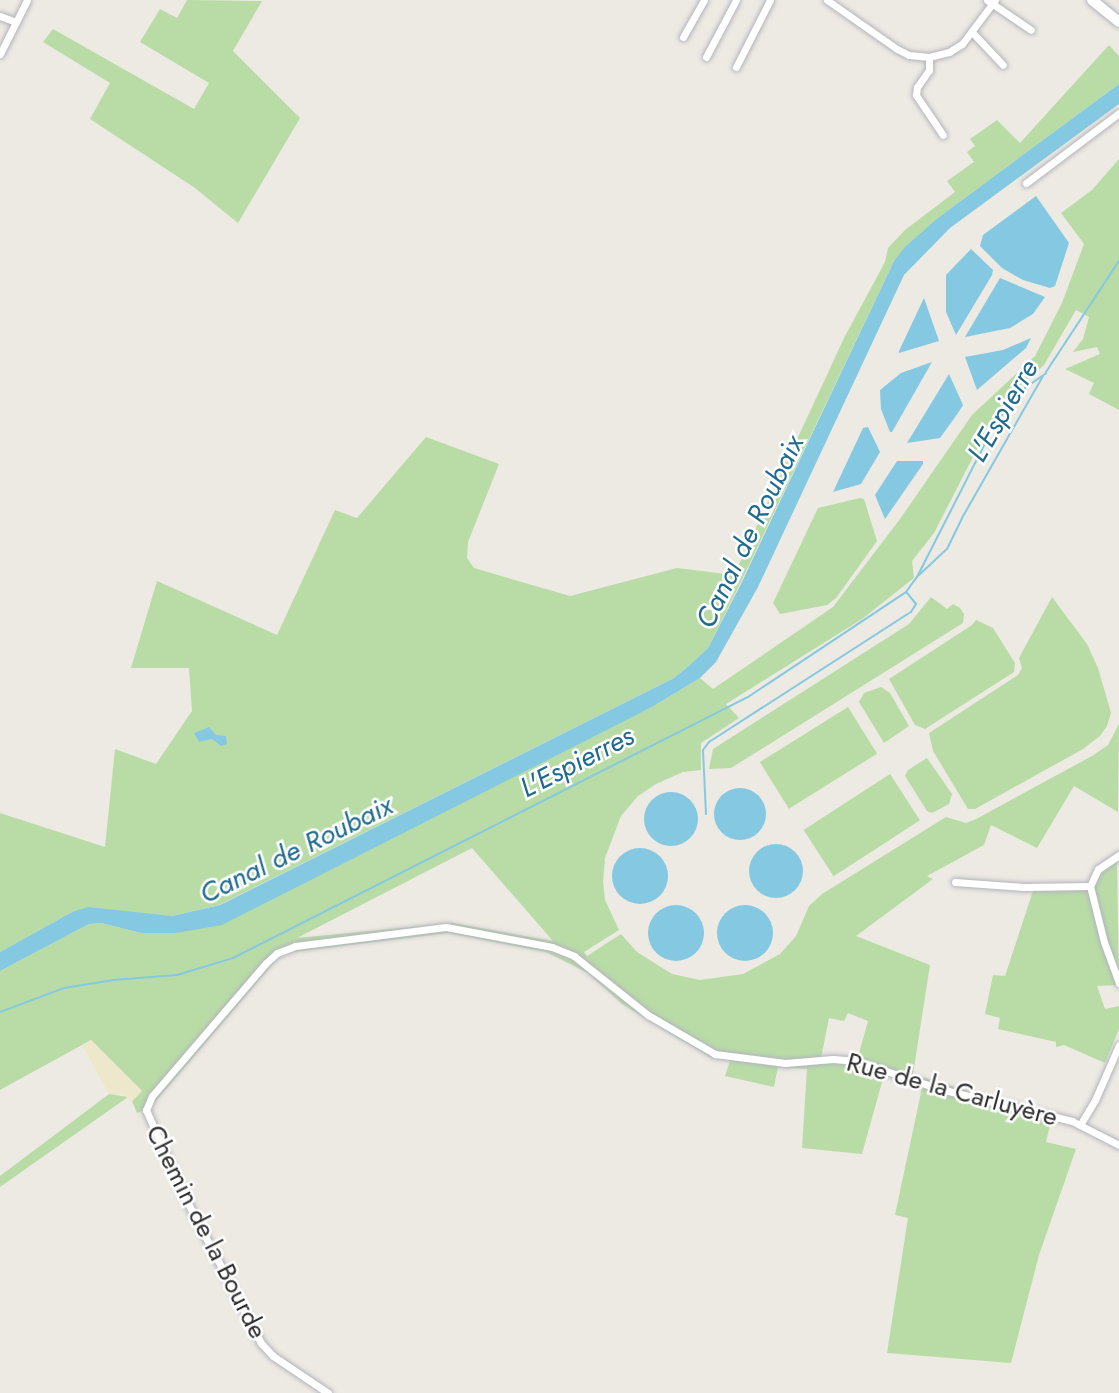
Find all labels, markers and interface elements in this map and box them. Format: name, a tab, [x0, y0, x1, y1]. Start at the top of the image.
water label: L'Espierre	[960, 354, 1046, 468]
water label: Canal de Roubaix	[689, 430, 811, 634]
water label: L'Espierres	[515, 719, 639, 805]
water label: Canal de Roubaix	[194, 789, 398, 911]
street label: Rue de la Carluyère	[843, 1047, 1061, 1133]
street label: Chemin de la Bourde	[139, 1120, 273, 1344]

